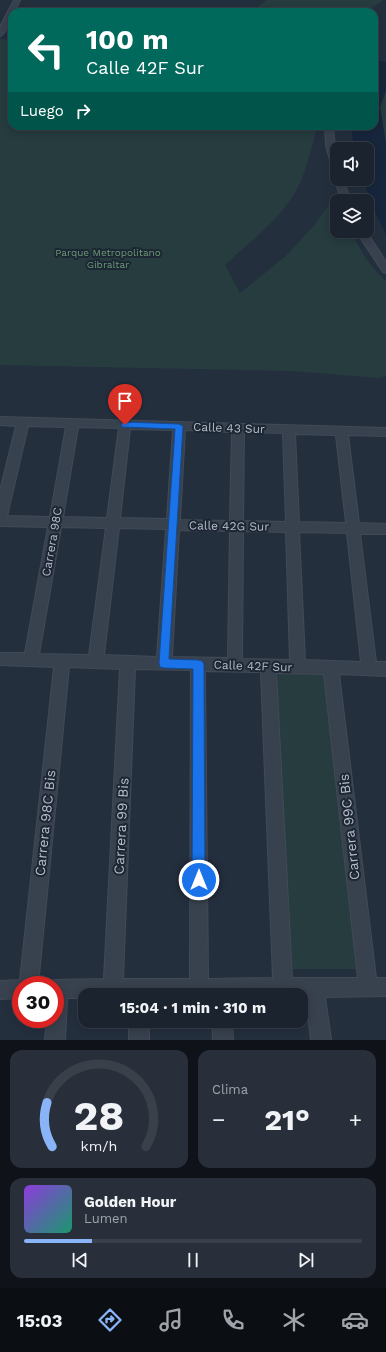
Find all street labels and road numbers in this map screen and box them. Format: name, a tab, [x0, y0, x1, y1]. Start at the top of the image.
street label: Calle 43 Sur	[193, 420, 265, 436]
street label: Carrera 98C	[39, 506, 65, 578]
street label: Calle 42G Sur	[189, 518, 269, 534]
street label: Calle 42F Sur	[213, 658, 293, 674]
street label: Carrera 98C Bis	[31, 769, 59, 877]
street label: Carrera 99C Bis	[335, 773, 363, 881]
street label: Carrera 99 Bis	[110, 777, 132, 875]

